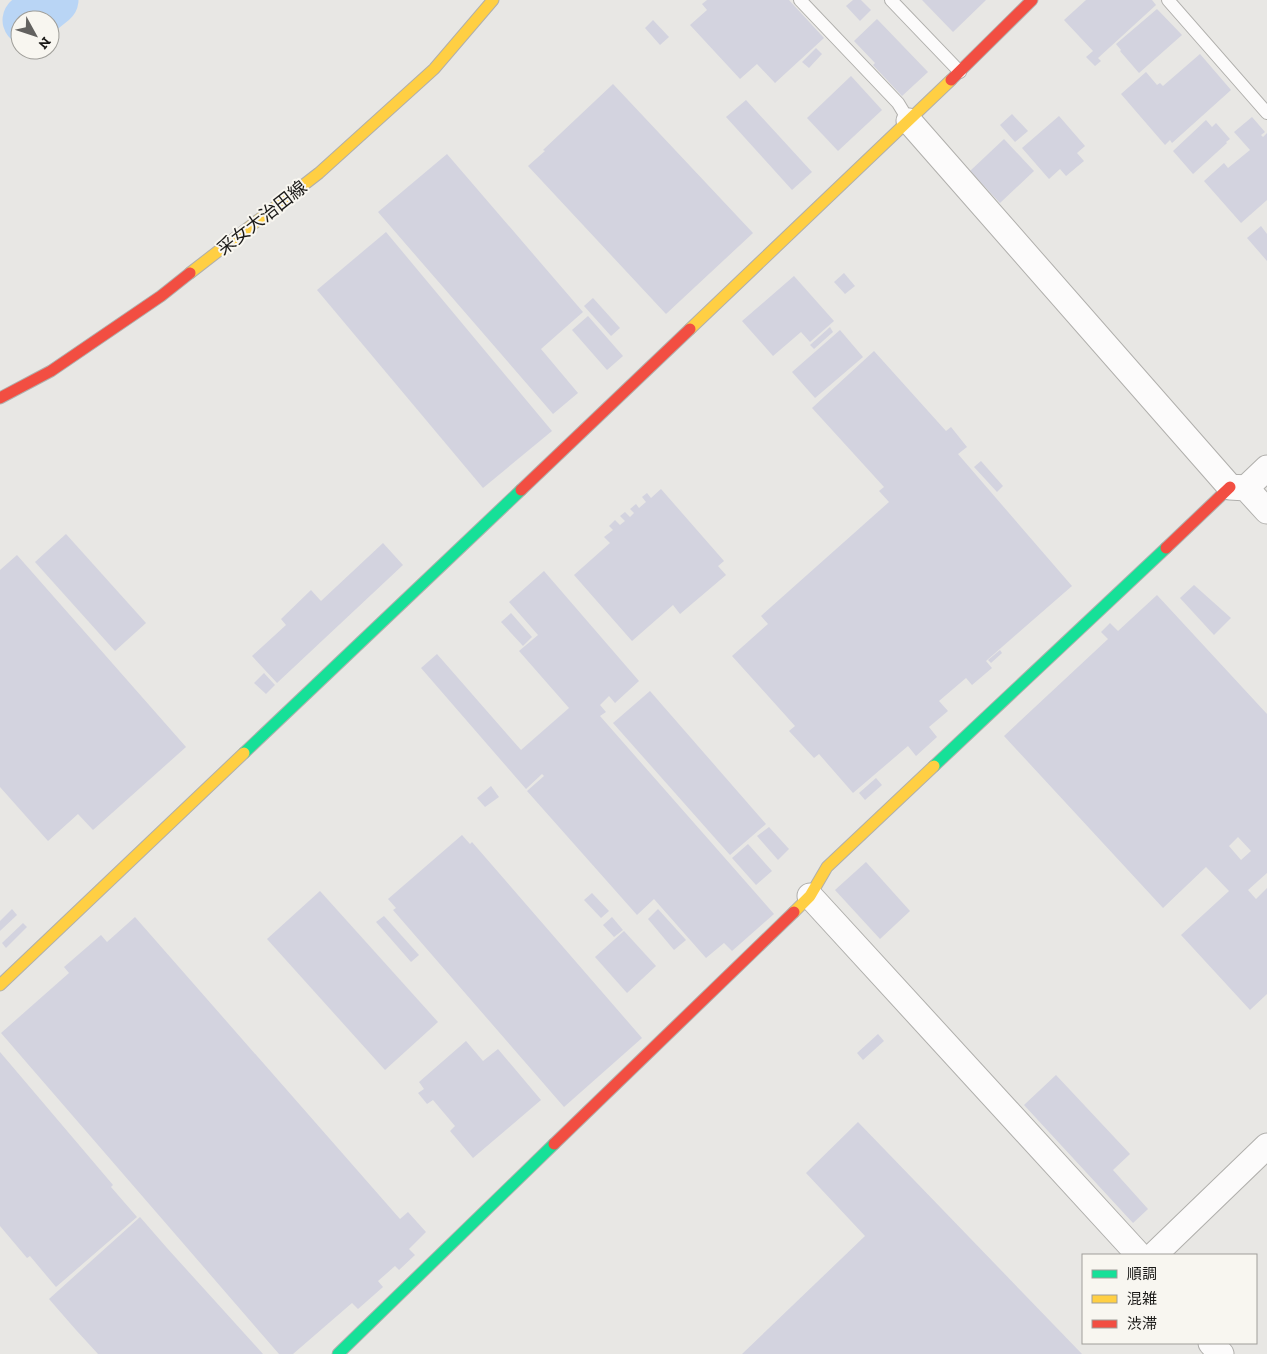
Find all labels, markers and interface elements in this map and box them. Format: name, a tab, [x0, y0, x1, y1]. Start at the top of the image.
north arrow	[10, 10, 60, 60]
text: N	[34, 33, 55, 53]
street label: 采女大治田線	[213, 176, 311, 260]
legend	[1082, 1254, 1257, 1344]
text: 順調	[1127, 1265, 1157, 1283]
text: 混雑	[1127, 1290, 1157, 1308]
text: 渋滞	[1127, 1315, 1157, 1333]

